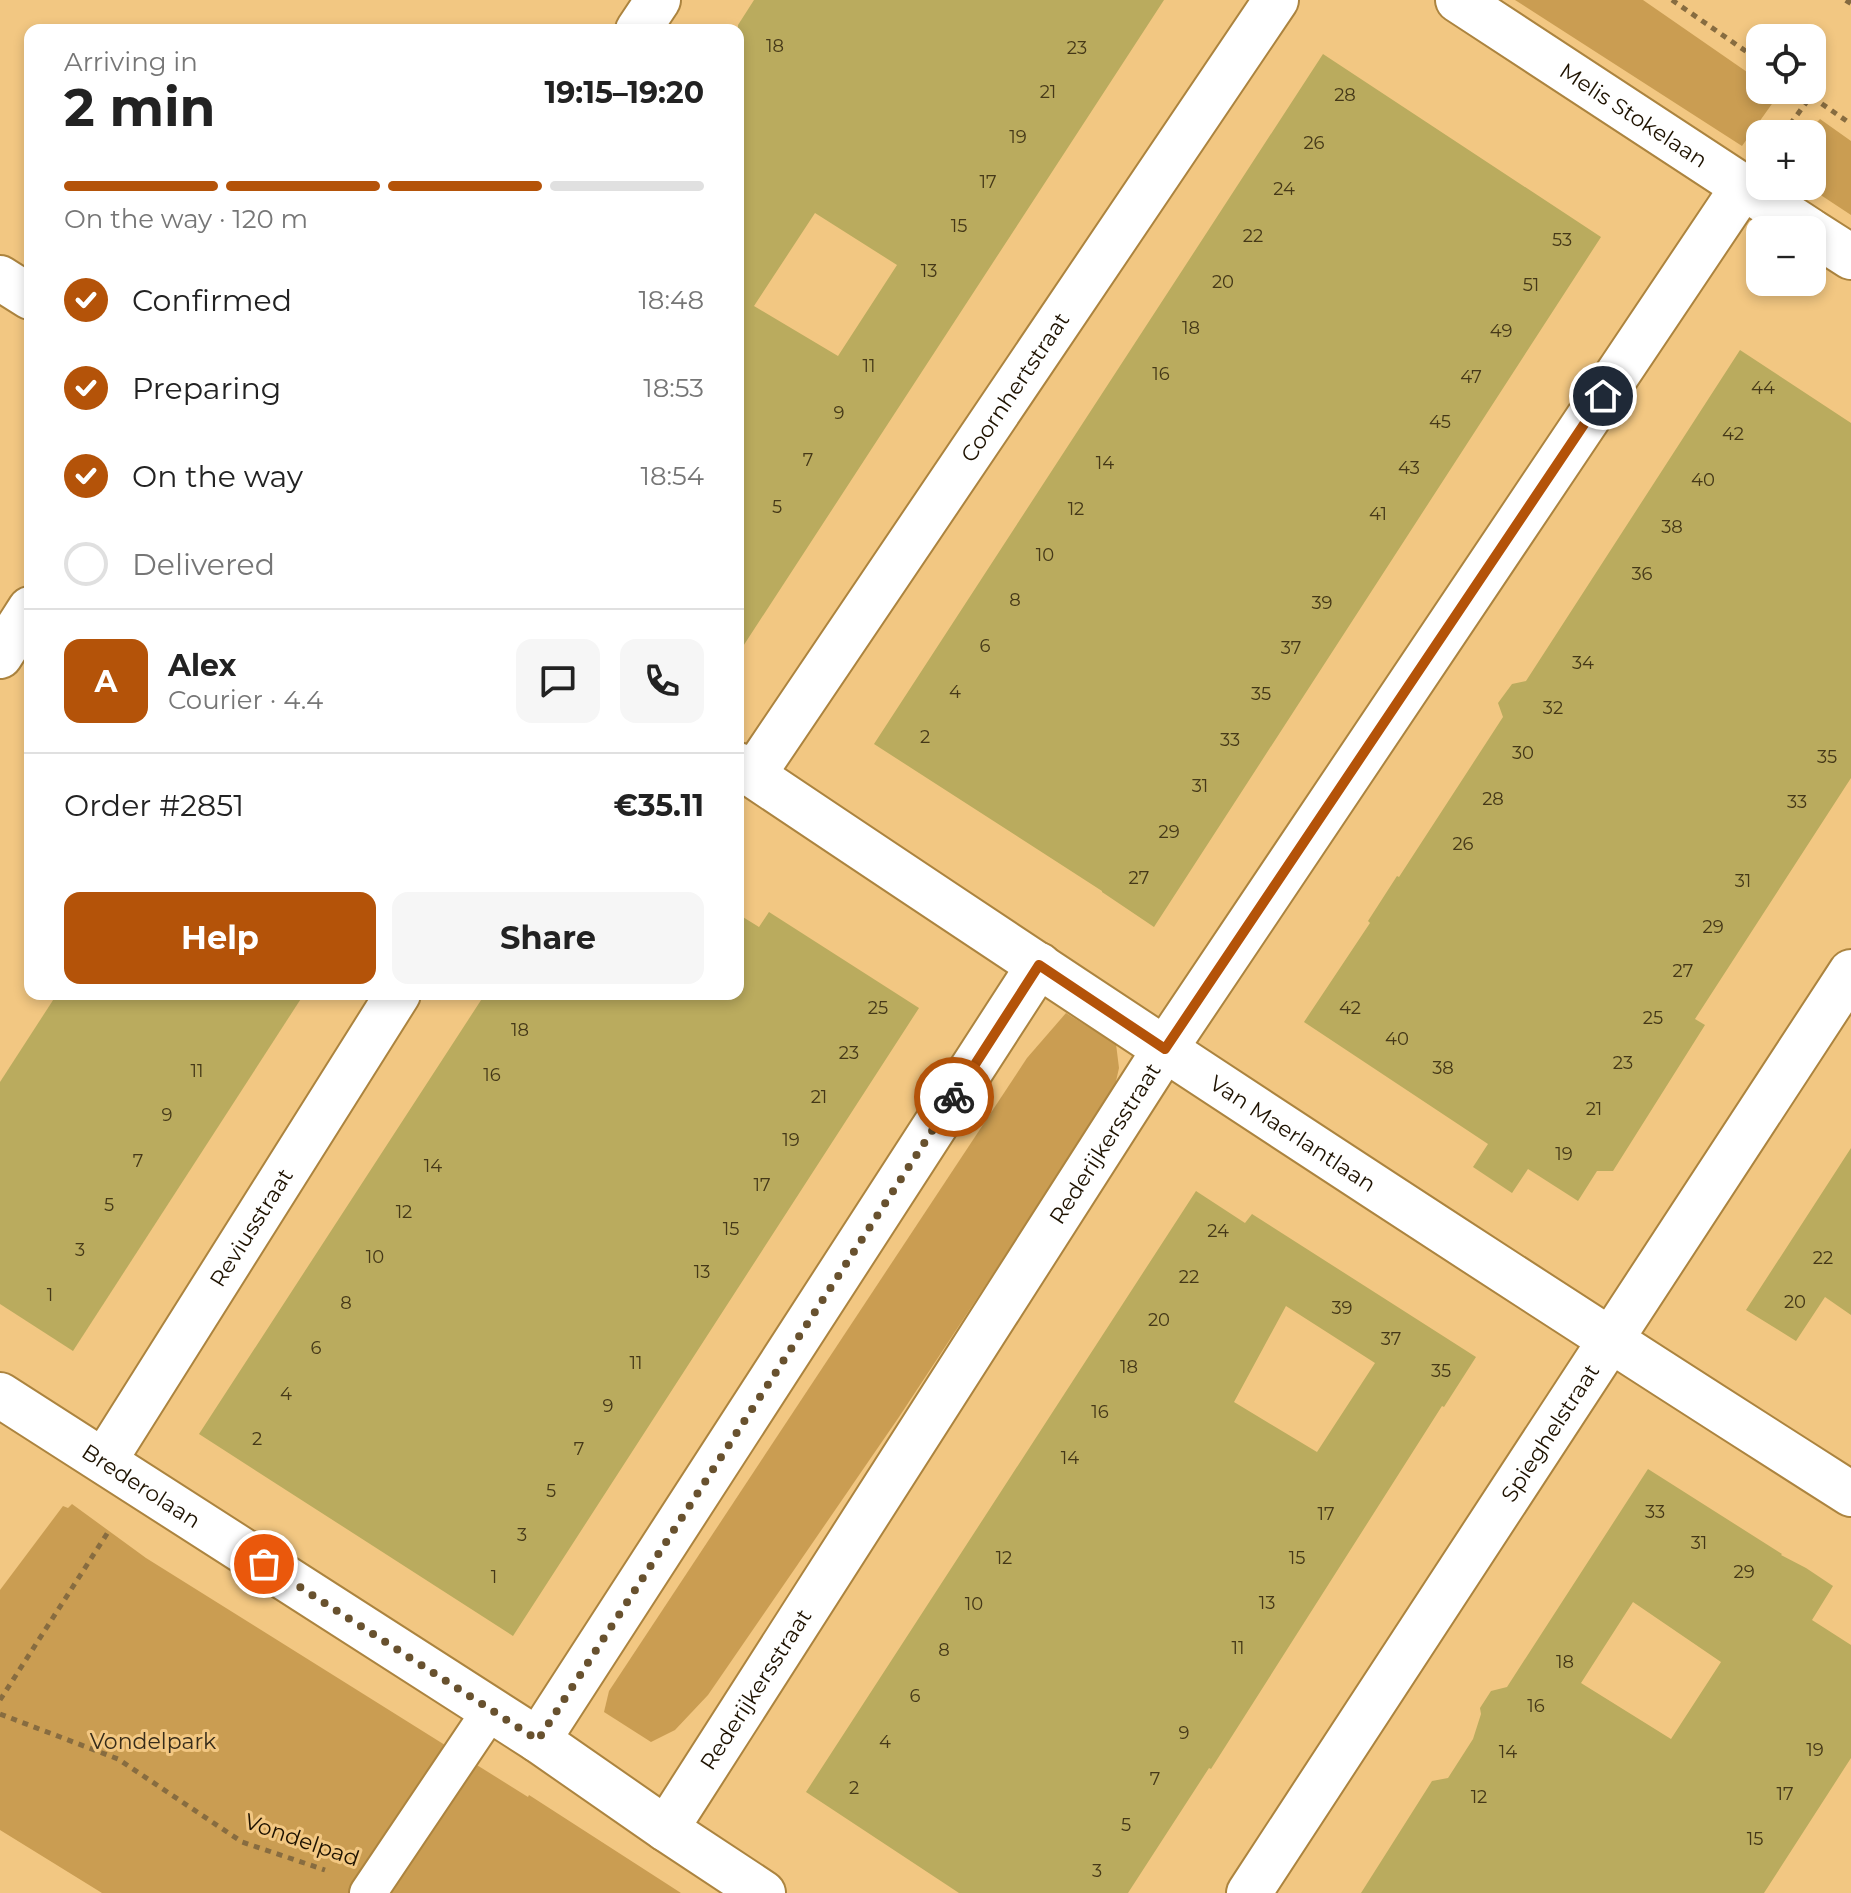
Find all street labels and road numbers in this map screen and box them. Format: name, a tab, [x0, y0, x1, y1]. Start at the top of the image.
street label: Melis Stokelaan	[1555, 57, 1713, 173]
street label: Coornhertstraat	[955, 307, 1075, 467]
street label: Rederijkersstraat	[1043, 1058, 1166, 1229]
street label: Van Maerlantlaan	[1205, 1069, 1381, 1198]
street label: Reviusstraat	[204, 1163, 298, 1292]
street label: Spieghelstraat	[1495, 1358, 1605, 1507]
street label: Brederolaan	[77, 1438, 206, 1534]
street label: Rederijkersstraat	[694, 1603, 817, 1775]
street label: Vondelpad	[241, 1808, 363, 1872]

